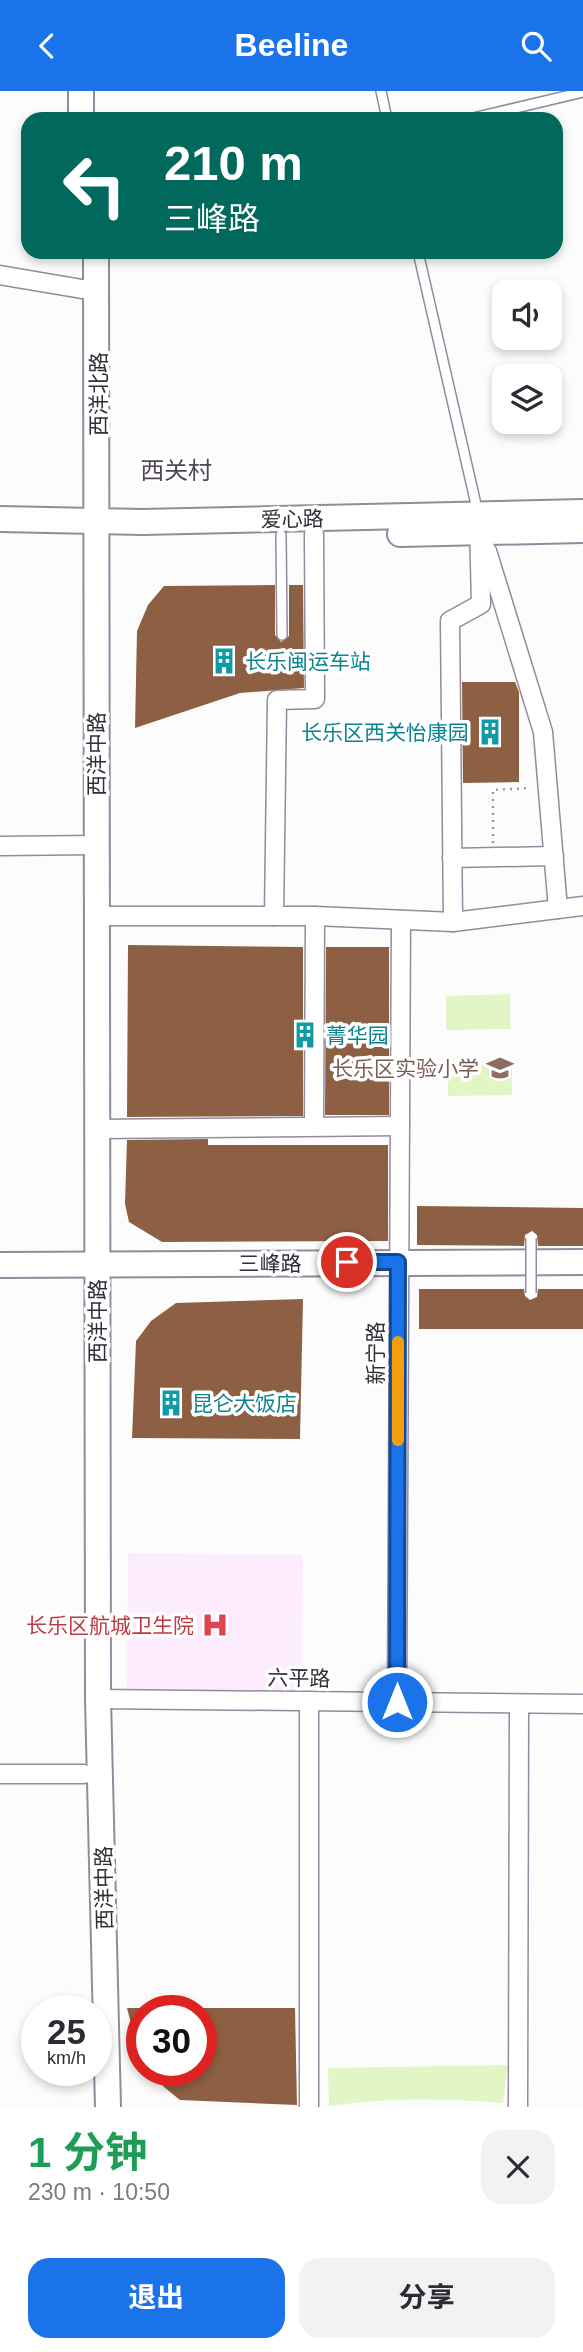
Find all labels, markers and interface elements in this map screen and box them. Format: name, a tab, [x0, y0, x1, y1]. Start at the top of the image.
icon: back	[28, 27, 66, 65]
text: Beeline	[235, 27, 348, 63]
icon: search	[517, 27, 555, 65]
text: 210 m	[164, 136, 303, 190]
icon: left	[49, 140, 140, 231]
text: 三峰路	[164, 201, 260, 237]
map controls	[492, 280, 562, 434]
button: sound	[492, 280, 562, 350]
street label: 西洋北路	[87, 352, 110, 436]
button: layers	[492, 364, 562, 434]
district label: 西关村	[140, 457, 212, 484]
street label: 爱心路	[260, 507, 324, 531]
building icon: 长乐闽运车站	[209, 646, 239, 676]
place label: 长乐闽运车站	[245, 650, 371, 673]
street label: 西洋中路	[85, 712, 108, 796]
building icon: 长乐区西关怡康园	[475, 717, 505, 747]
place label: 长乐区西关怡康园	[301, 721, 469, 744]
building icon: 菁华园	[290, 1020, 320, 1050]
place label: 菁华园	[326, 1024, 389, 1047]
school or university icon: 长乐区实验小学	[485, 1053, 515, 1083]
place label: 长乐区实验小学	[332, 1057, 479, 1080]
pin	[317, 1232, 377, 1292]
icon: arrive	[328, 1243, 366, 1281]
street label: 三峰路	[239, 1252, 302, 1275]
street label: 西洋中路	[86, 1279, 109, 1363]
street label: 新宁路	[364, 1322, 387, 1385]
building icon: 昆仑大饭店	[156, 1388, 186, 1418]
place label: 昆仑大饭店	[192, 1392, 297, 1415]
hospital icon: 长乐区航城卫生院	[200, 1610, 230, 1640]
place label: 长乐区航城卫生院	[26, 1614, 194, 1637]
position arrow	[360, 1665, 434, 1739]
street label: 六平路	[267, 1666, 331, 1690]
street label: 西洋中路	[92, 1846, 116, 1930]
speed limit sign: 30	[126, 1995, 217, 2086]
text: 25	[47, 2012, 86, 2051]
text: km/h	[47, 2048, 86, 2068]
text: 1 分钟	[28, 2129, 147, 2176]
button: close	[481, 2130, 555, 2204]
text: 230 m · 10:50	[28, 2179, 170, 2205]
button: 退出	[28, 2258, 285, 2338]
button: 分享	[299, 2258, 555, 2338]

